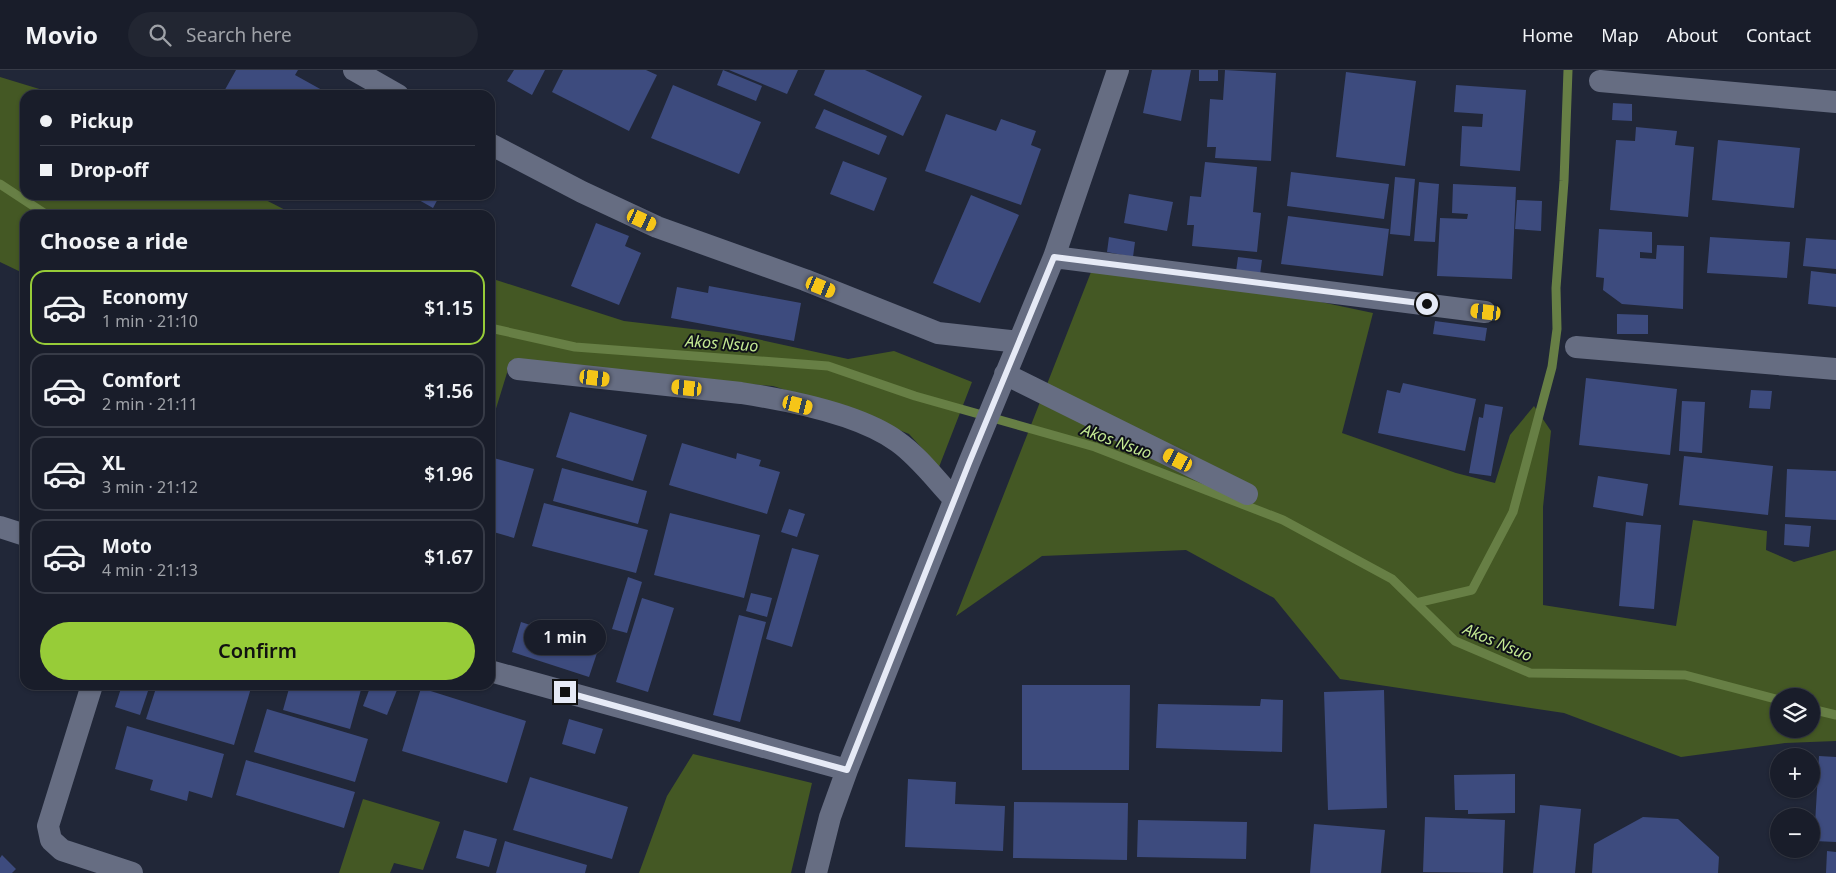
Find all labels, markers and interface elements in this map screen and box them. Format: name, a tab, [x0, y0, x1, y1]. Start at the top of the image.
search box	[128, 12, 478, 57]
text: Movio	[25, 18, 98, 51]
icon: search	[146, 21, 174, 49]
text: Search here	[186, 22, 292, 48]
text: Home	[1522, 23, 1573, 47]
text: Map	[1601, 23, 1639, 47]
text: About	[1667, 23, 1718, 47]
text: Contact	[1746, 23, 1811, 47]
text: Pickup	[70, 108, 133, 134]
text: Drop-off	[70, 157, 149, 183]
car	[625, 207, 658, 233]
text: Choose a ride	[40, 225, 188, 255]
car	[804, 274, 837, 300]
text: Economy	[102, 284, 188, 310]
icon: car	[42, 285, 87, 330]
route start	[1416, 293, 1438, 315]
text: $1.15	[424, 295, 473, 321]
car	[1470, 303, 1501, 321]
text: 1 min · 21:10	[102, 310, 198, 332]
water label: Akos Nsuo	[684, 329, 759, 357]
text: Comfort	[102, 367, 181, 393]
icon: car	[42, 368, 87, 413]
car	[579, 369, 610, 387]
text: $1.56	[424, 378, 473, 404]
car	[671, 379, 702, 397]
text: 2 min · 21:11	[102, 393, 198, 415]
car	[781, 394, 814, 416]
water label: Akos Nsuo	[1078, 418, 1155, 464]
car	[1161, 447, 1194, 473]
text: XL	[102, 450, 125, 476]
icon: car	[42, 451, 87, 496]
text: $1.96	[424, 461, 473, 487]
text: 3 min · 21:12	[102, 476, 198, 498]
text: Moto	[102, 533, 152, 559]
icon: car	[42, 534, 87, 579]
text: $1.67	[424, 544, 473, 570]
text: 4 min · 21:13	[102, 559, 198, 581]
water label: Akos Nsuo	[1459, 617, 1536, 666]
callout: 1 min	[524, 620, 606, 654]
button: Confirm	[40, 622, 475, 680]
text: 1 min	[543, 626, 587, 648]
route end	[554, 681, 576, 703]
map controls	[1770, 688, 1820, 858]
button: layers	[1770, 688, 1820, 738]
button: +	[1770, 748, 1820, 798]
button: −	[1770, 808, 1820, 858]

